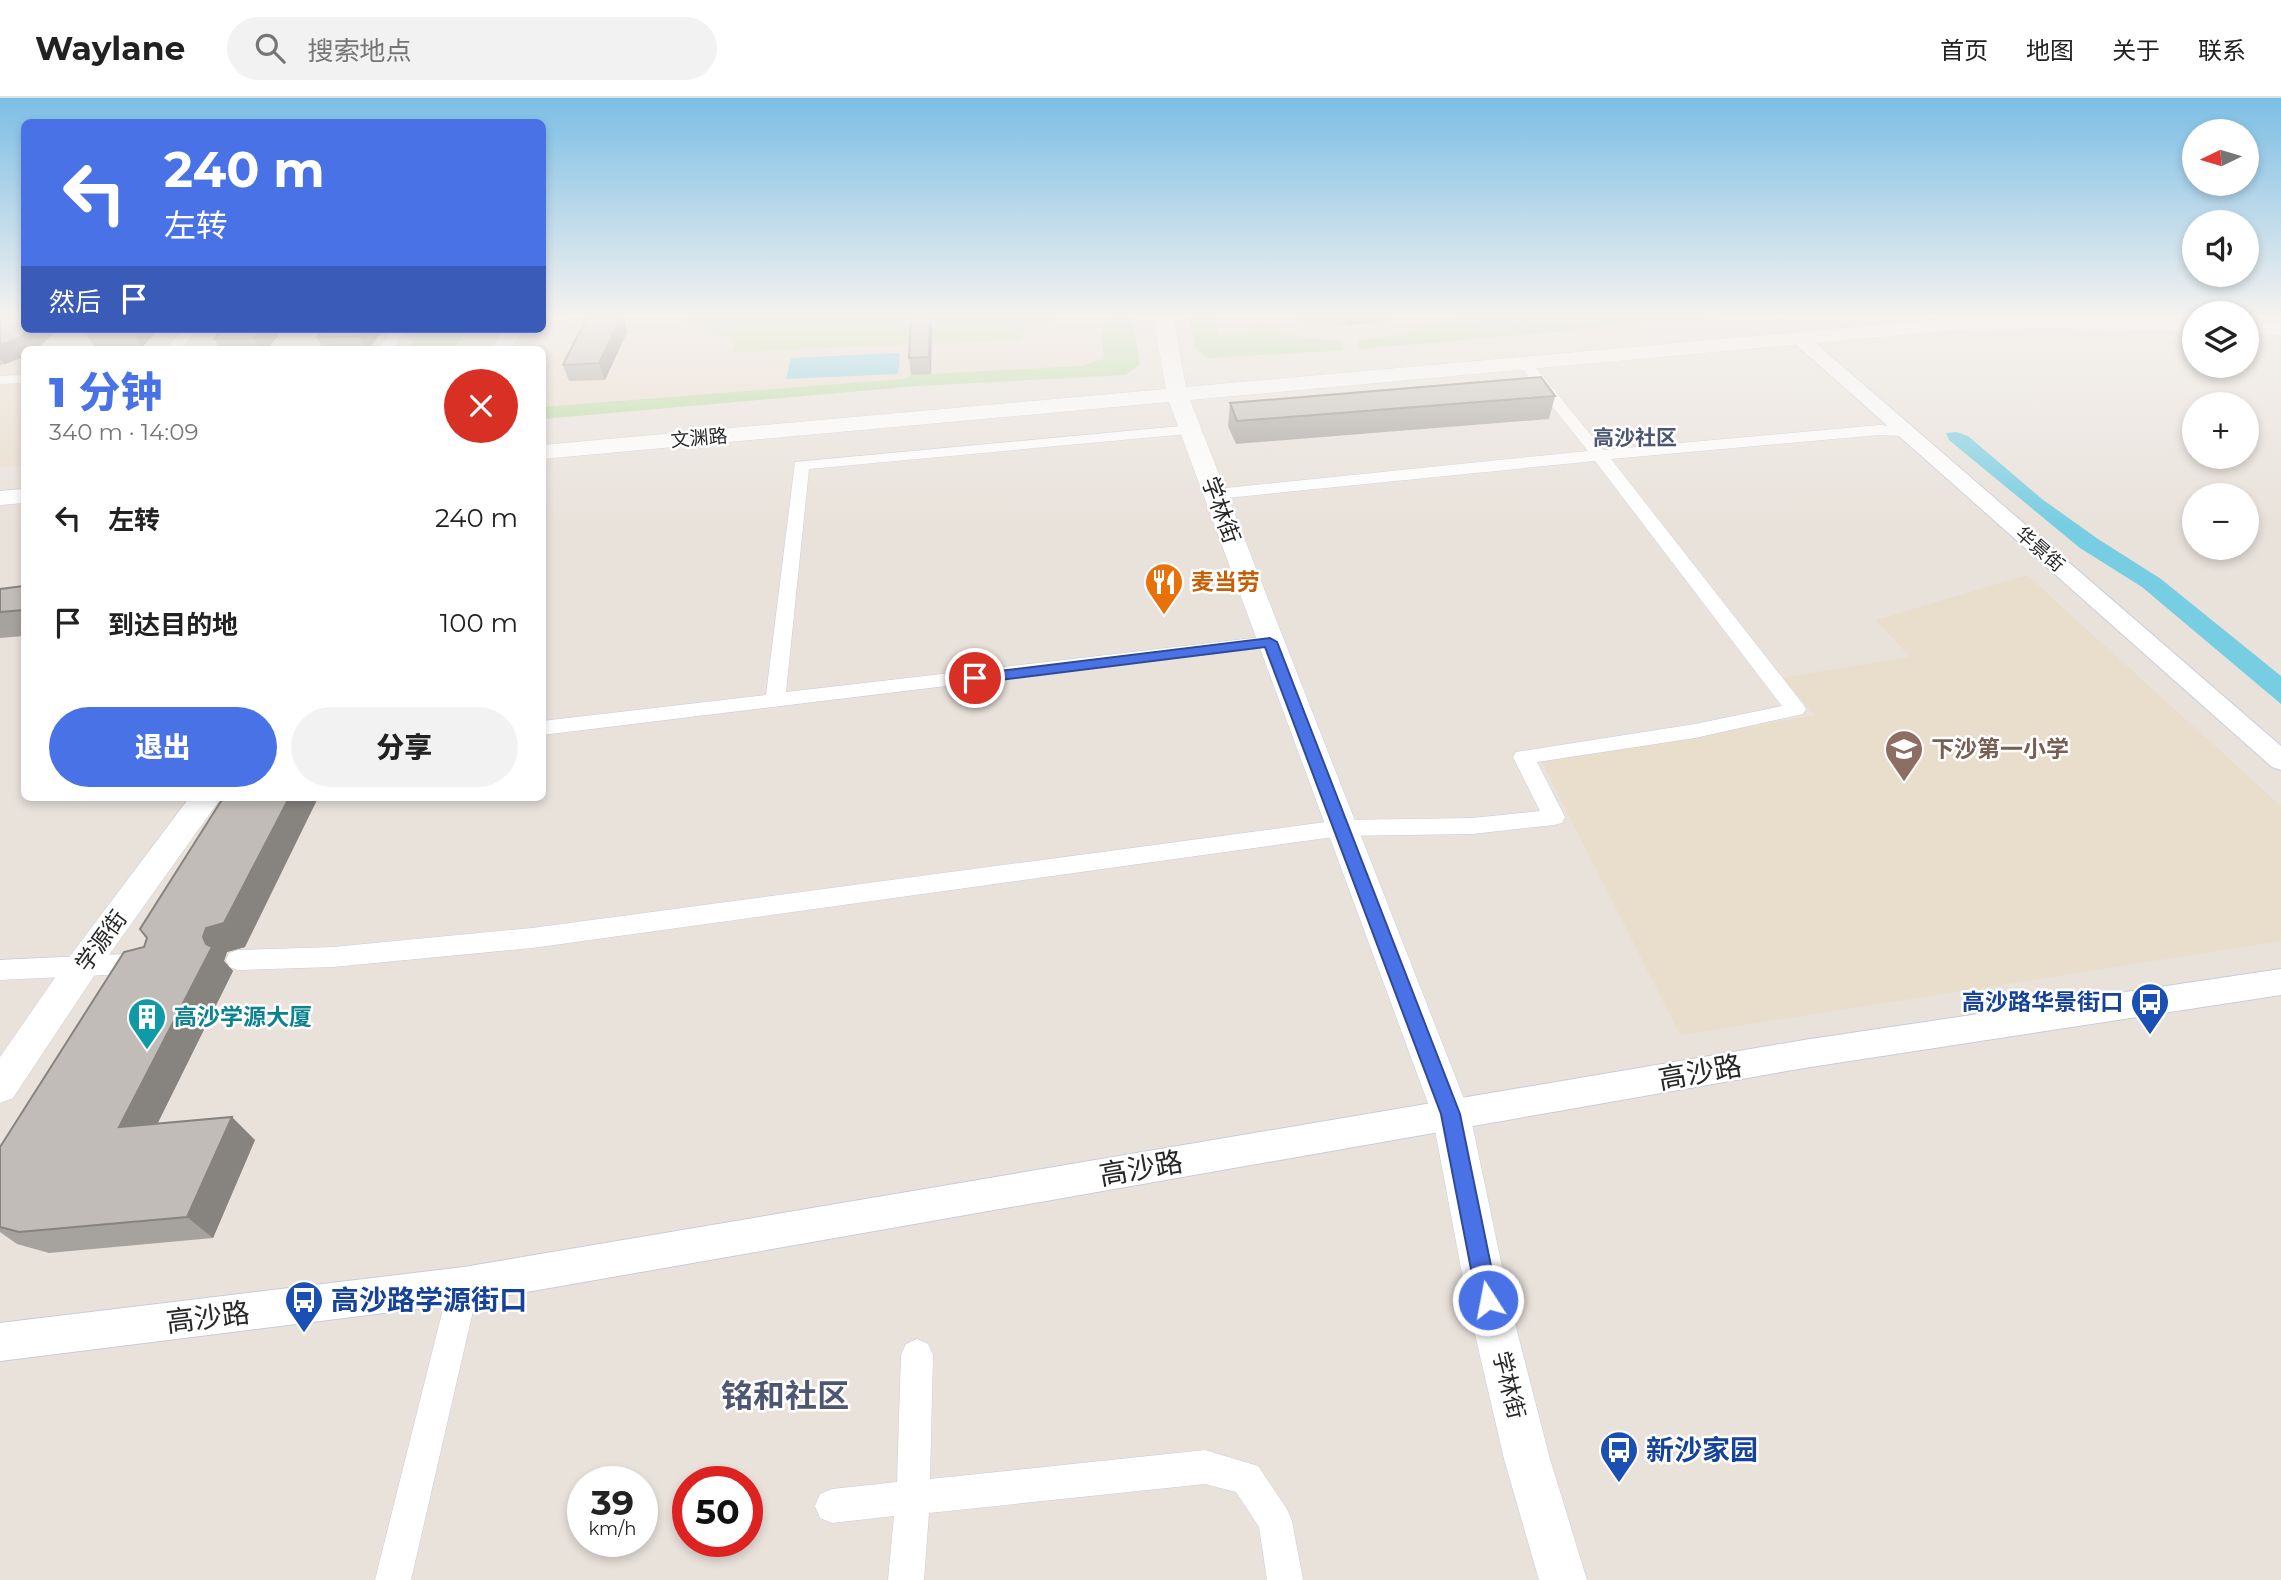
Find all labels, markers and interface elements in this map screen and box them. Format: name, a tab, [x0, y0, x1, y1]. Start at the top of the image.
search box	[227, 17, 717, 80]
text: Waylane	[35, 28, 185, 68]
icon: search	[251, 29, 289, 67]
text: 搜索地点	[307, 35, 411, 67]
text: 首页	[1940, 36, 1988, 65]
text: 地图	[2026, 36, 2074, 65]
text: 关于	[2112, 36, 2160, 65]
text: 联系	[2198, 36, 2246, 65]
north arrow	[2182, 119, 2259, 196]
map controls	[2182, 119, 2259, 560]
text: 240 m	[164, 140, 325, 199]
icon: left	[49, 147, 140, 238]
text: 左转	[164, 206, 228, 245]
button: sound	[2182, 210, 2259, 287]
icon: arrive	[115, 280, 153, 318]
text: 然后	[49, 286, 101, 318]
button: layers	[2182, 301, 2259, 378]
text: 1 分钟	[49, 366, 162, 418]
button: close	[444, 369, 518, 443]
button: +	[2182, 392, 2259, 469]
text: 340 m · 14:09	[49, 418, 198, 446]
street label: 文渊路	[670, 424, 728, 452]
district label: 高沙社区	[1593, 425, 1677, 450]
street label: 学林街	[1196, 473, 1246, 547]
button: −	[2182, 483, 2259, 560]
icon: left	[49, 499, 87, 537]
text: 240 m	[435, 502, 518, 534]
text: 左转	[108, 504, 160, 536]
street label: 华景街	[2011, 522, 2069, 576]
restaurant icon: 麦当劳	[1143, 561, 1185, 616]
place label: 麦当劳	[1191, 568, 1260, 596]
icon: arrive	[49, 604, 87, 642]
text: 100 m	[440, 607, 518, 639]
text: 到达目的地	[108, 609, 238, 641]
pin	[945, 648, 1005, 708]
icon: arrive	[956, 659, 994, 697]
button: 退出	[49, 707, 277, 787]
button: 分享	[291, 707, 518, 787]
school or university icon: 下沙第一小学	[1883, 728, 1925, 783]
place label: 下沙第一小学	[1931, 735, 2069, 763]
street label: 学源街	[69, 905, 133, 977]
bus stop icon: 高沙路华景街口	[2129, 981, 2171, 1036]
place label: 高沙路华景街口	[1962, 988, 2123, 1016]
building icon: 高沙学源大厦	[126, 996, 168, 1051]
place label: 高沙学源大厦	[174, 1003, 312, 1031]
street label: 高沙路	[1656, 1048, 1744, 1096]
street label: 高沙路	[1097, 1144, 1185, 1192]
position arrow	[1451, 1263, 1525, 1337]
bus stop icon: 高沙路学源街口	[283, 1279, 325, 1334]
place label: 高沙路学源街口	[331, 1283, 527, 1317]
street label: 高沙路	[164, 1295, 252, 1339]
street label: 学林街	[1487, 1348, 1531, 1422]
district label: 铭和社区	[721, 1376, 849, 1415]
bus stop icon: 新沙家园	[1598, 1429, 1640, 1484]
place label: 新沙家园	[1646, 1433, 1758, 1467]
speed limit sign: 50	[672, 1466, 763, 1557]
text: 39	[591, 1481, 634, 1524]
text: km/h	[588, 1518, 637, 1540]

